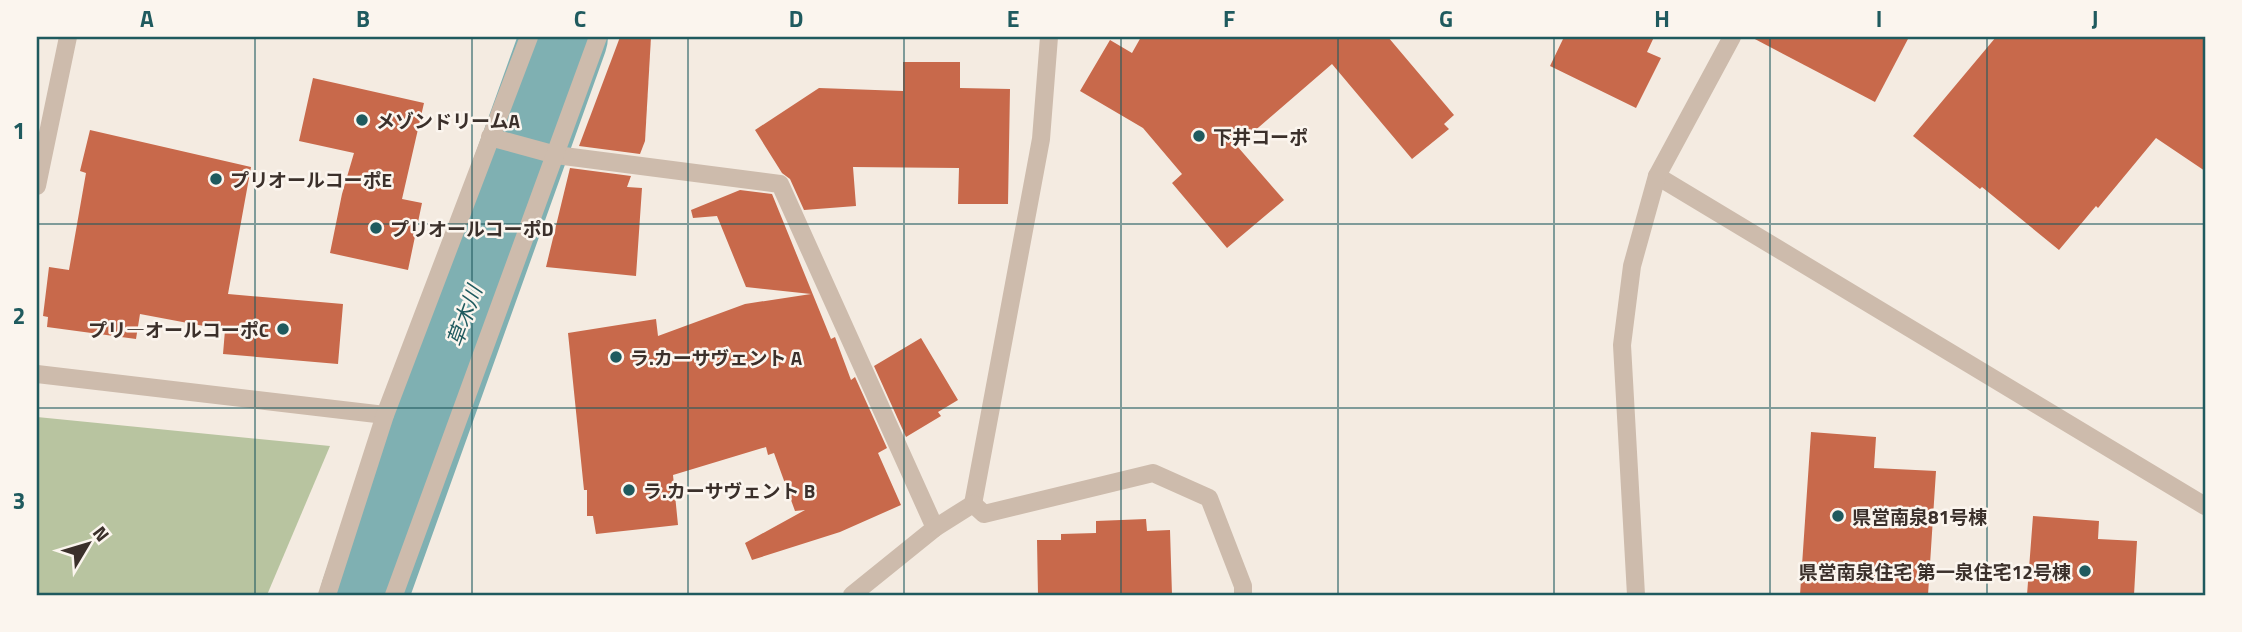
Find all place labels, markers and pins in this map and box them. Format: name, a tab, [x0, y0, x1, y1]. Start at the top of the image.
place label: メゾンドリームA	[376, 106, 520, 135]
marker: メゾンドリームA	[354, 112, 370, 128]
place label: 下井コーポ	[1213, 122, 1308, 151]
marker: 下井コーポ	[1191, 128, 1207, 144]
place label: プリオールコーポE	[230, 165, 392, 194]
marker: プリオールコーポE	[208, 171, 224, 187]
place label: プリオールコーポD	[390, 214, 554, 243]
marker: プリオールコーポD	[368, 220, 384, 236]
place label: プリ―オールコーポC	[88, 315, 269, 344]
marker: プリ―オールコーポC	[275, 321, 291, 337]
place label: ラ.カーサヴェント A	[630, 343, 803, 372]
marker: ラ.カーサヴェント A	[608, 349, 624, 365]
place label: ラ.カーサヴェント B	[643, 476, 815, 505]
marker: ラ.カーサヴェント B	[621, 482, 637, 498]
place label: 県営南泉81号棟	[1852, 502, 1987, 531]
marker: 県営南泉81号棟	[1830, 508, 1846, 524]
place label: 県営南泉住宅 第一泉住宅12号棟	[1799, 557, 2071, 586]
marker: 県営南泉住宅 第一泉住宅12号棟	[2077, 563, 2093, 579]

